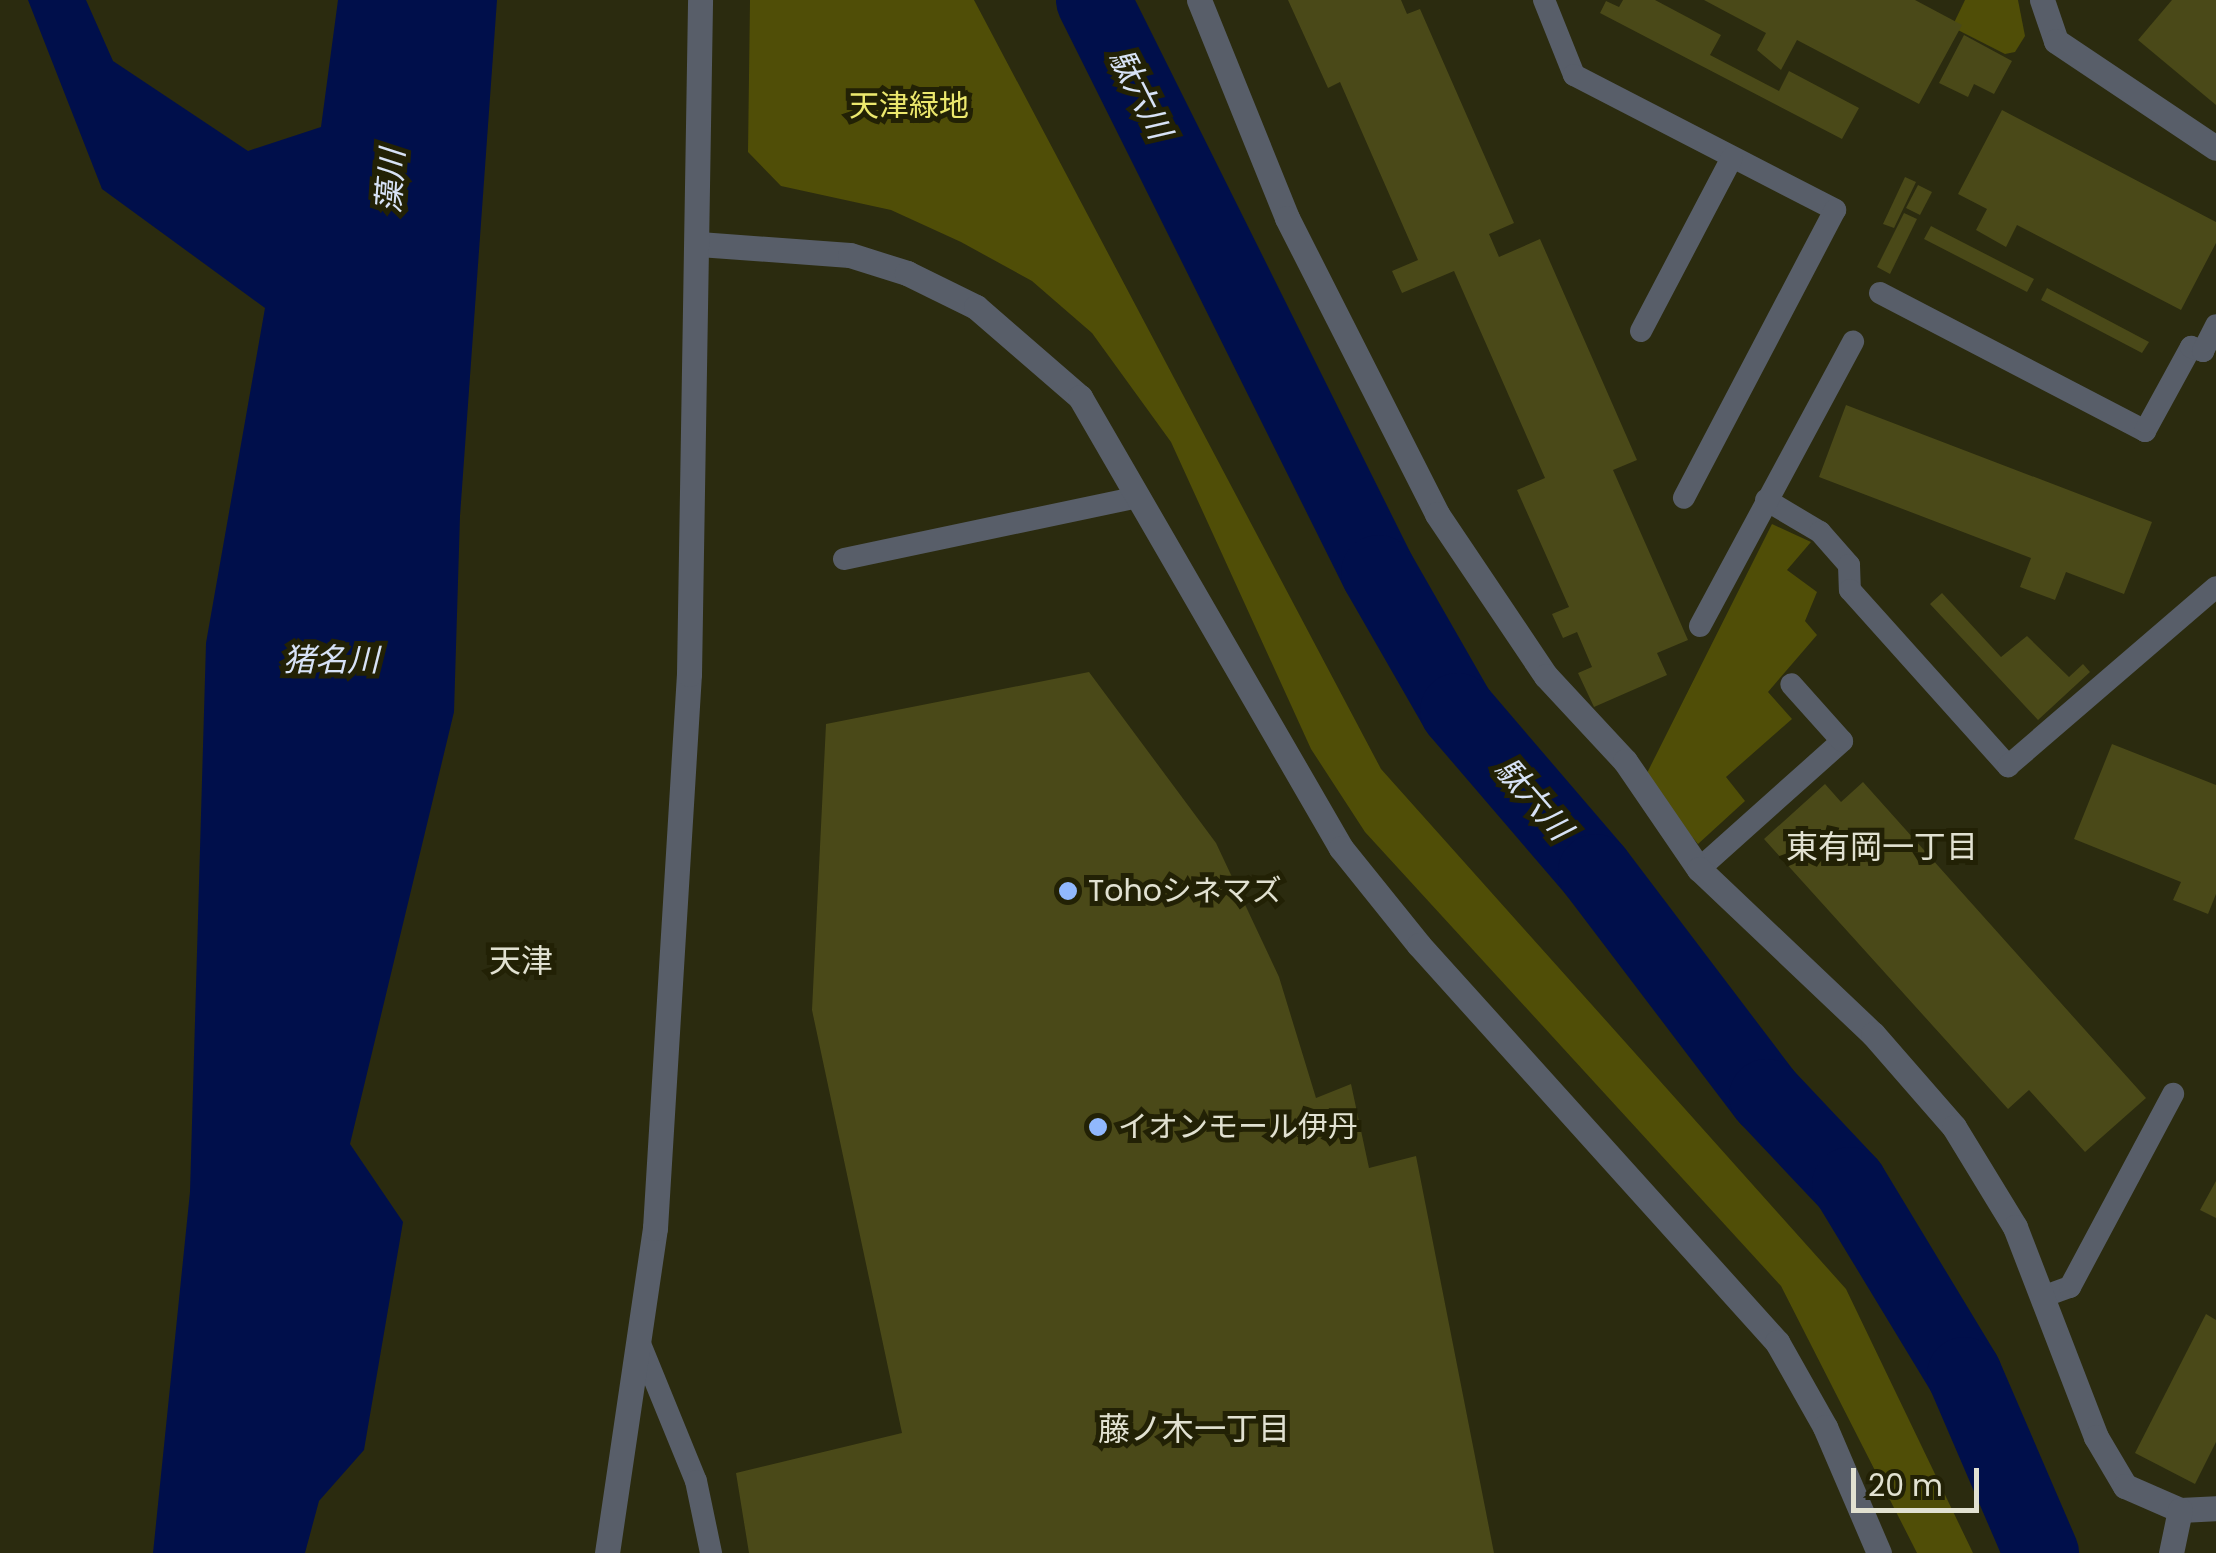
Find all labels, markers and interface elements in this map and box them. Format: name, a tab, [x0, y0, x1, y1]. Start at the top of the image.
water label: 駄六川	[1101, 43, 1179, 145]
park label: 天津緑地	[849, 88, 969, 124]
water label: 藻川	[370, 148, 412, 214]
water label: 猪名川	[283, 641, 379, 679]
water label: 駄六川	[1487, 750, 1579, 848]
district label: 東有岡一丁目	[1786, 828, 1978, 866]
place label: Tohoシネマズ	[1088, 873, 1282, 909]
marker: Tohoシネマズ	[1057, 880, 1079, 902]
district label: 天津	[489, 942, 553, 980]
place label: イオンモール伊丹	[1118, 1109, 1358, 1145]
marker: イオンモール伊丹	[1087, 1116, 1109, 1138]
district label: 藤ノ木一丁目	[1098, 1410, 1290, 1448]
scale bar	[1856, 1448, 1984, 1510]
text: 20 m	[1868, 1464, 1943, 1507]

